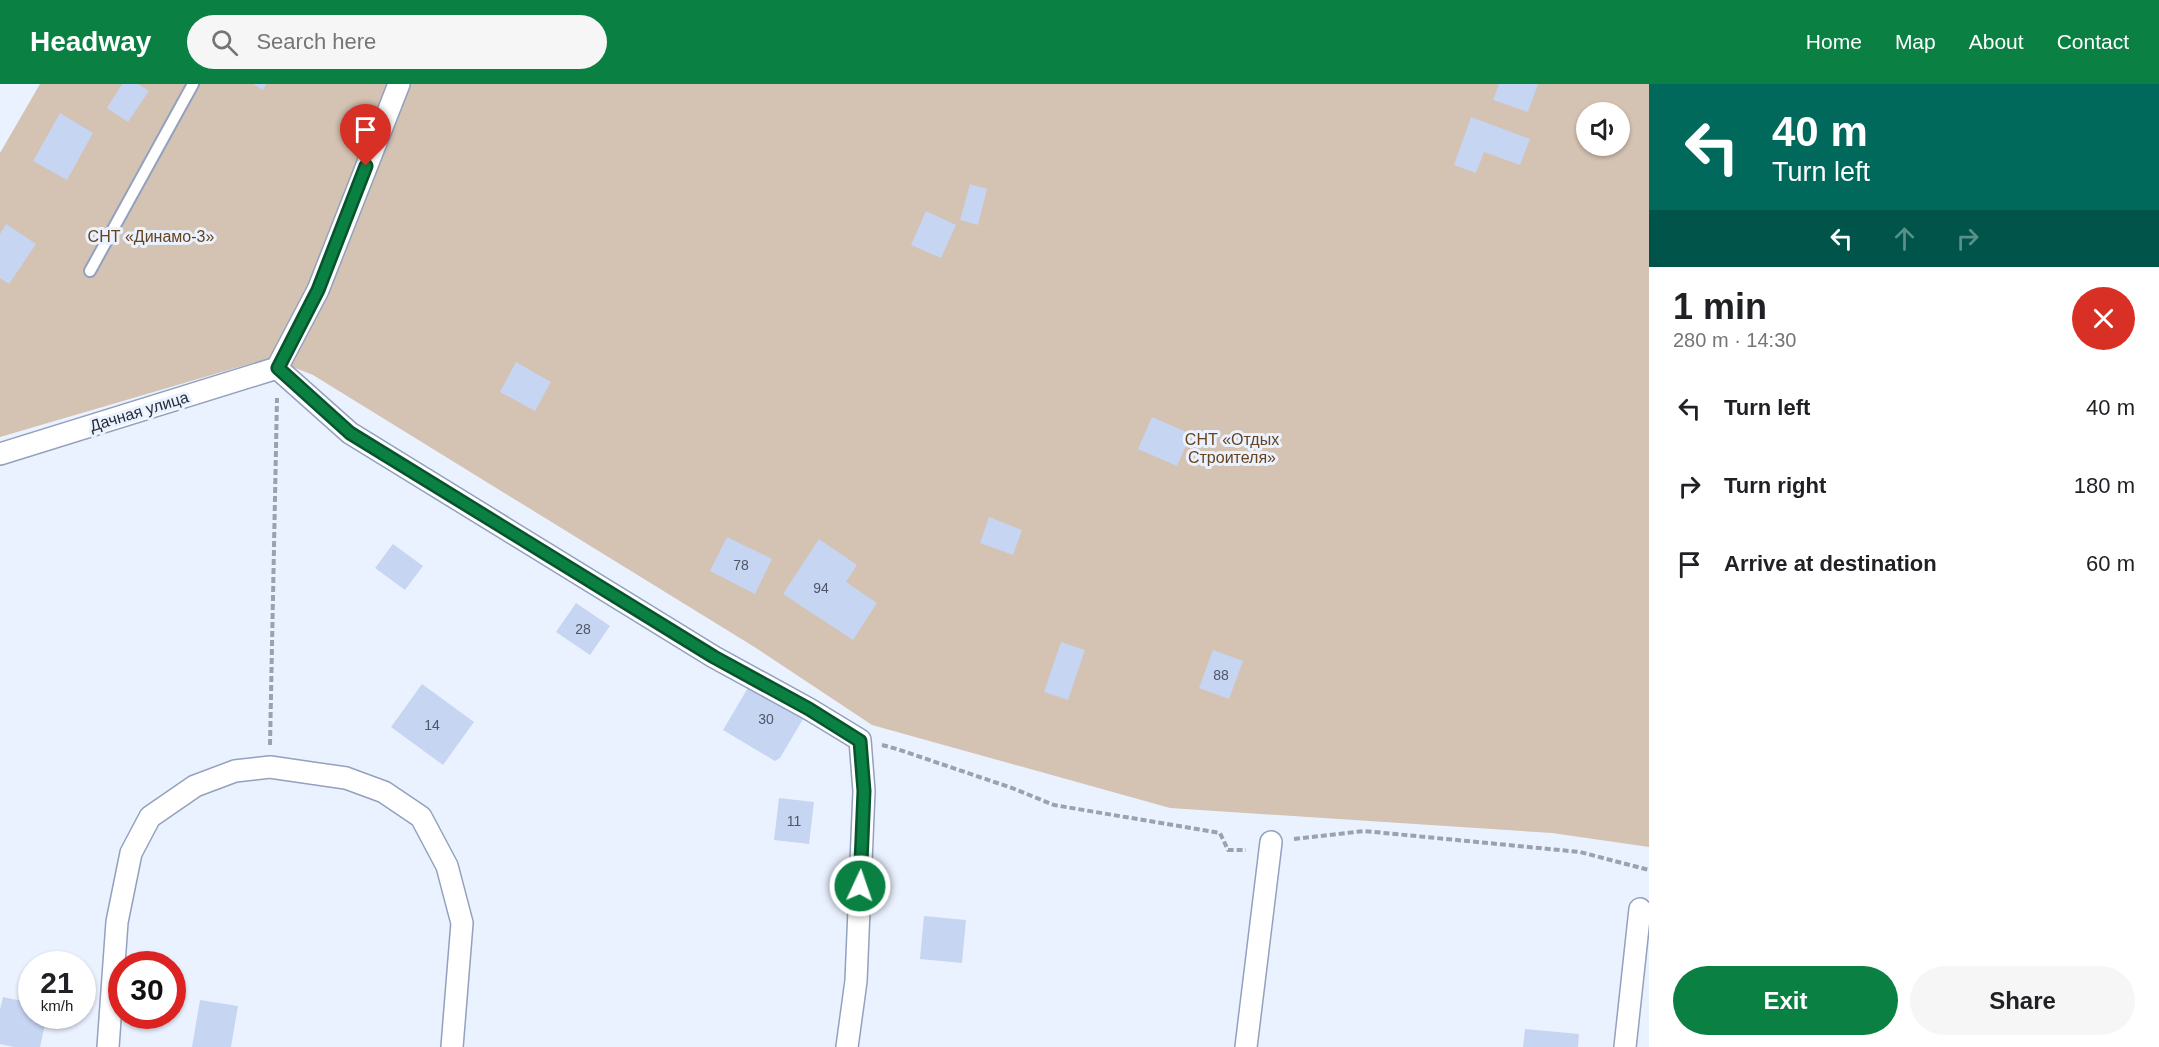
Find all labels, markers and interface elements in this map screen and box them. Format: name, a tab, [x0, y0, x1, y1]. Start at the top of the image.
search box	[187, 15, 607, 69]
text: Headway	[30, 26, 151, 57]
icon: search	[208, 26, 241, 59]
text: Search here	[256, 29, 376, 54]
text: Home	[1806, 30, 1862, 53]
text: Map	[1895, 30, 1936, 53]
text: About	[1969, 30, 2024, 53]
text: Contact	[2057, 30, 2129, 53]
map controls	[1576, 102, 1630, 156]
button: sound	[1576, 102, 1630, 156]
pin	[340, 104, 391, 166]
icon: left	[1673, 108, 1751, 186]
text: 40 m	[1772, 108, 1868, 155]
icon: arrive	[349, 113, 382, 146]
text: Turn left	[1772, 157, 1870, 187]
icon: left	[1825, 222, 1858, 255]
icon: ahead	[1888, 222, 1921, 255]
icon: right	[1951, 222, 1984, 255]
park label: СНТ «Динамо-3»	[88, 228, 214, 245]
text: 1 min	[1673, 286, 1767, 327]
button: close	[2072, 287, 2135, 350]
text: 280 m · 14:30	[1673, 329, 1796, 351]
street label: Дачная улица	[88, 388, 191, 435]
icon: left	[1673, 392, 1706, 425]
text: Turn left	[1724, 395, 1810, 420]
text: 40 m	[2086, 395, 2135, 420]
park label: СНТ «Отдых Строителя»	[1185, 431, 1279, 466]
icon: right	[1673, 470, 1706, 503]
text: Turn right	[1724, 473, 1826, 498]
text: 180 m	[2074, 473, 2135, 498]
icon: arrive	[1673, 548, 1706, 581]
text: Arrive at destination	[1724, 551, 1937, 576]
text: 60 m	[2086, 551, 2135, 576]
house number: 78	[733, 557, 749, 573]
house number: 94	[813, 580, 829, 596]
house number: 28	[575, 621, 591, 637]
house number: 88	[1213, 667, 1229, 683]
house number: 30	[758, 711, 774, 727]
house number: 14	[424, 717, 440, 733]
house number: 11	[787, 813, 801, 829]
position arrow	[828, 854, 892, 918]
speed limit sign: 30	[108, 951, 186, 1029]
text: 21	[40, 966, 74, 999]
button: Exit	[1673, 966, 1898, 1035]
button: Share	[1910, 966, 2135, 1035]
text: km/h	[41, 997, 73, 1014]

